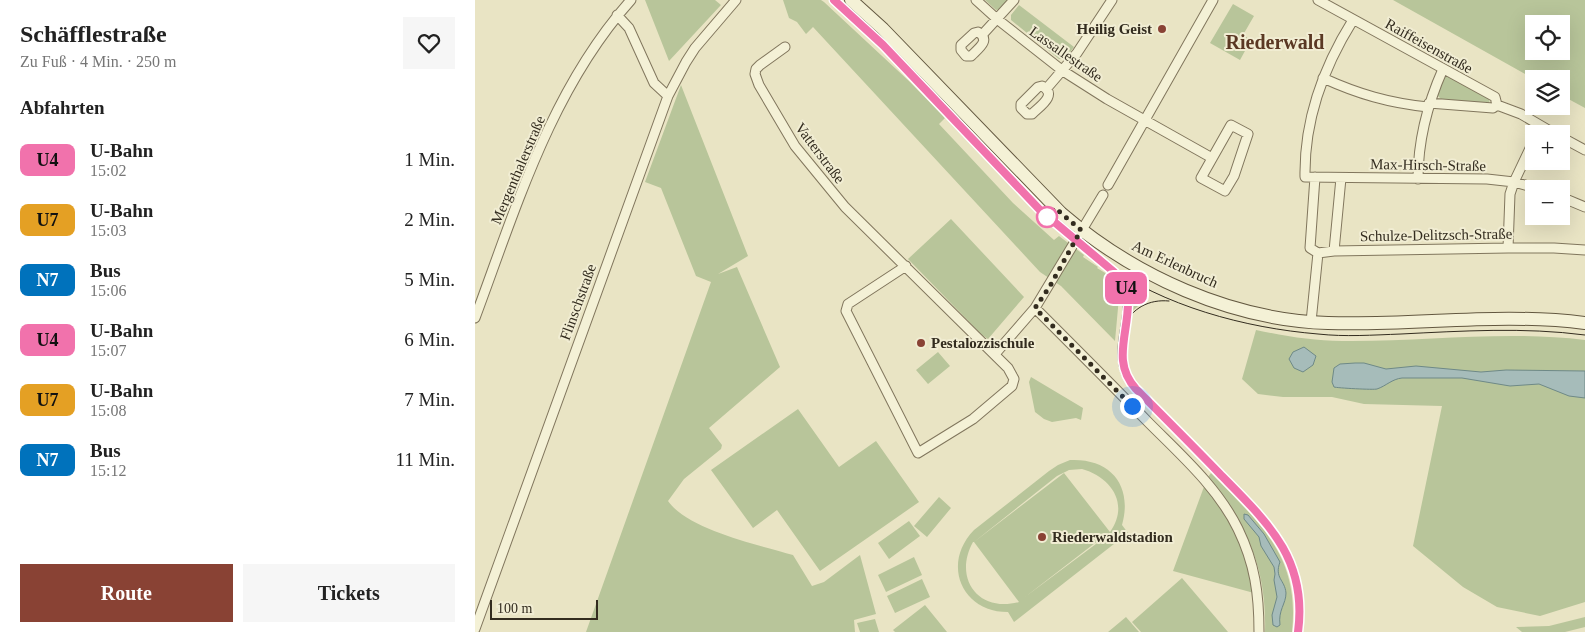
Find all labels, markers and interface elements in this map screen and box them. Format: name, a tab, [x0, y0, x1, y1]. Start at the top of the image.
street label: Raiffeisenstraße	[1383, 15, 1476, 77]
map controls	[1525, 15, 1570, 225]
button: locate	[1525, 15, 1570, 60]
button: heart	[403, 17, 455, 69]
text: Schäfflestraße	[20, 21, 167, 47]
place label: Heilig Geist	[1077, 21, 1152, 37]
street label: Lassallestraße	[1027, 23, 1106, 85]
marker: Heilig Geist	[1156, 23, 1168, 35]
district label: Riederwald	[1226, 31, 1324, 53]
text: Zu Fuß · 4 Min. · 250 m	[20, 53, 176, 70]
button: layers	[1525, 70, 1570, 115]
text: Abfahrten	[20, 97, 104, 118]
street label: Mergenthalerstraße	[488, 113, 548, 227]
street label: Vatterstraße	[792, 120, 848, 187]
button: +	[1525, 125, 1570, 170]
text: U-Bahn	[90, 140, 153, 161]
text: 1 Min.	[404, 149, 455, 170]
text: U4	[37, 150, 59, 170]
street label: Max-Hirsch-Straße	[1370, 156, 1486, 174]
text: 15:02	[90, 162, 126, 179]
button: −	[1525, 180, 1570, 225]
text: U-Bahn	[90, 200, 153, 221]
unlabelled marker	[1036, 206, 1058, 228]
text: 2 Min.	[404, 209, 455, 230]
text: U7	[37, 210, 59, 230]
text: 15:03	[90, 222, 126, 239]
street label: Schulze-Delitzsch-Straße	[1360, 226, 1513, 244]
street label: Am Erlenbruch	[1130, 237, 1221, 291]
text: Bus	[90, 260, 121, 281]
street label: Flinschstraße	[557, 261, 599, 342]
text: 5 Min.	[404, 269, 455, 290]
text: N7	[37, 270, 59, 290]
line badge: U4	[1103, 272, 1149, 304]
text: U4	[1115, 278, 1137, 298]
text: 15:06	[90, 282, 126, 299]
text: U-Bahn	[90, 320, 153, 341]
text: 6 Min.	[404, 329, 455, 350]
text: U4	[37, 330, 59, 350]
place label: Pestalozzischule	[931, 335, 1035, 351]
marker: Pestalozzischule	[915, 337, 927, 349]
text: 15:07	[90, 342, 126, 359]
text: U-Bahn	[90, 380, 153, 401]
text: 7 Min.	[404, 389, 455, 410]
text: U7	[37, 390, 59, 410]
your location	[1120, 394, 1145, 419]
text: 15:08	[90, 402, 126, 419]
text: Bus	[90, 440, 121, 461]
text: 11 Min.	[396, 449, 455, 470]
text: N7	[37, 450, 59, 470]
text: 15:12	[90, 462, 126, 479]
place label: Riederwaldstadion	[1052, 529, 1174, 545]
marker: Riederwaldstadion	[1036, 531, 1048, 543]
button: Route	[20, 564, 233, 622]
button: Tickets	[243, 564, 455, 622]
scale bar	[490, 597, 597, 620]
text: 100 m	[497, 601, 532, 616]

